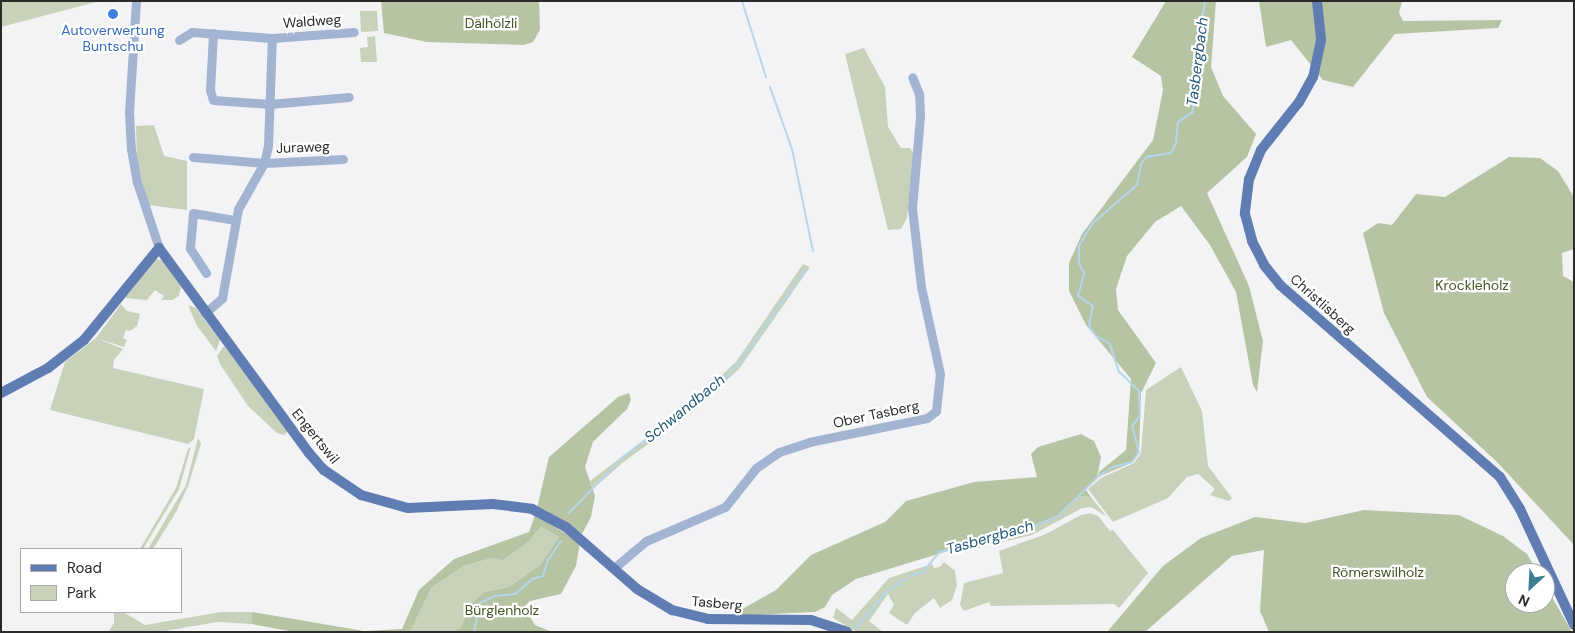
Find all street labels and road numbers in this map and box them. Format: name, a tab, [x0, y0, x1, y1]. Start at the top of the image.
street label: Waldweg	[282, 11, 342, 31]
street label: Juraweg	[276, 138, 330, 156]
street label: Christlisberg	[1287, 270, 1359, 338]
street label: Ober Tasberg	[831, 397, 921, 431]
street label: Engertswil	[289, 405, 343, 467]
street label: Tasberg	[691, 592, 743, 614]

